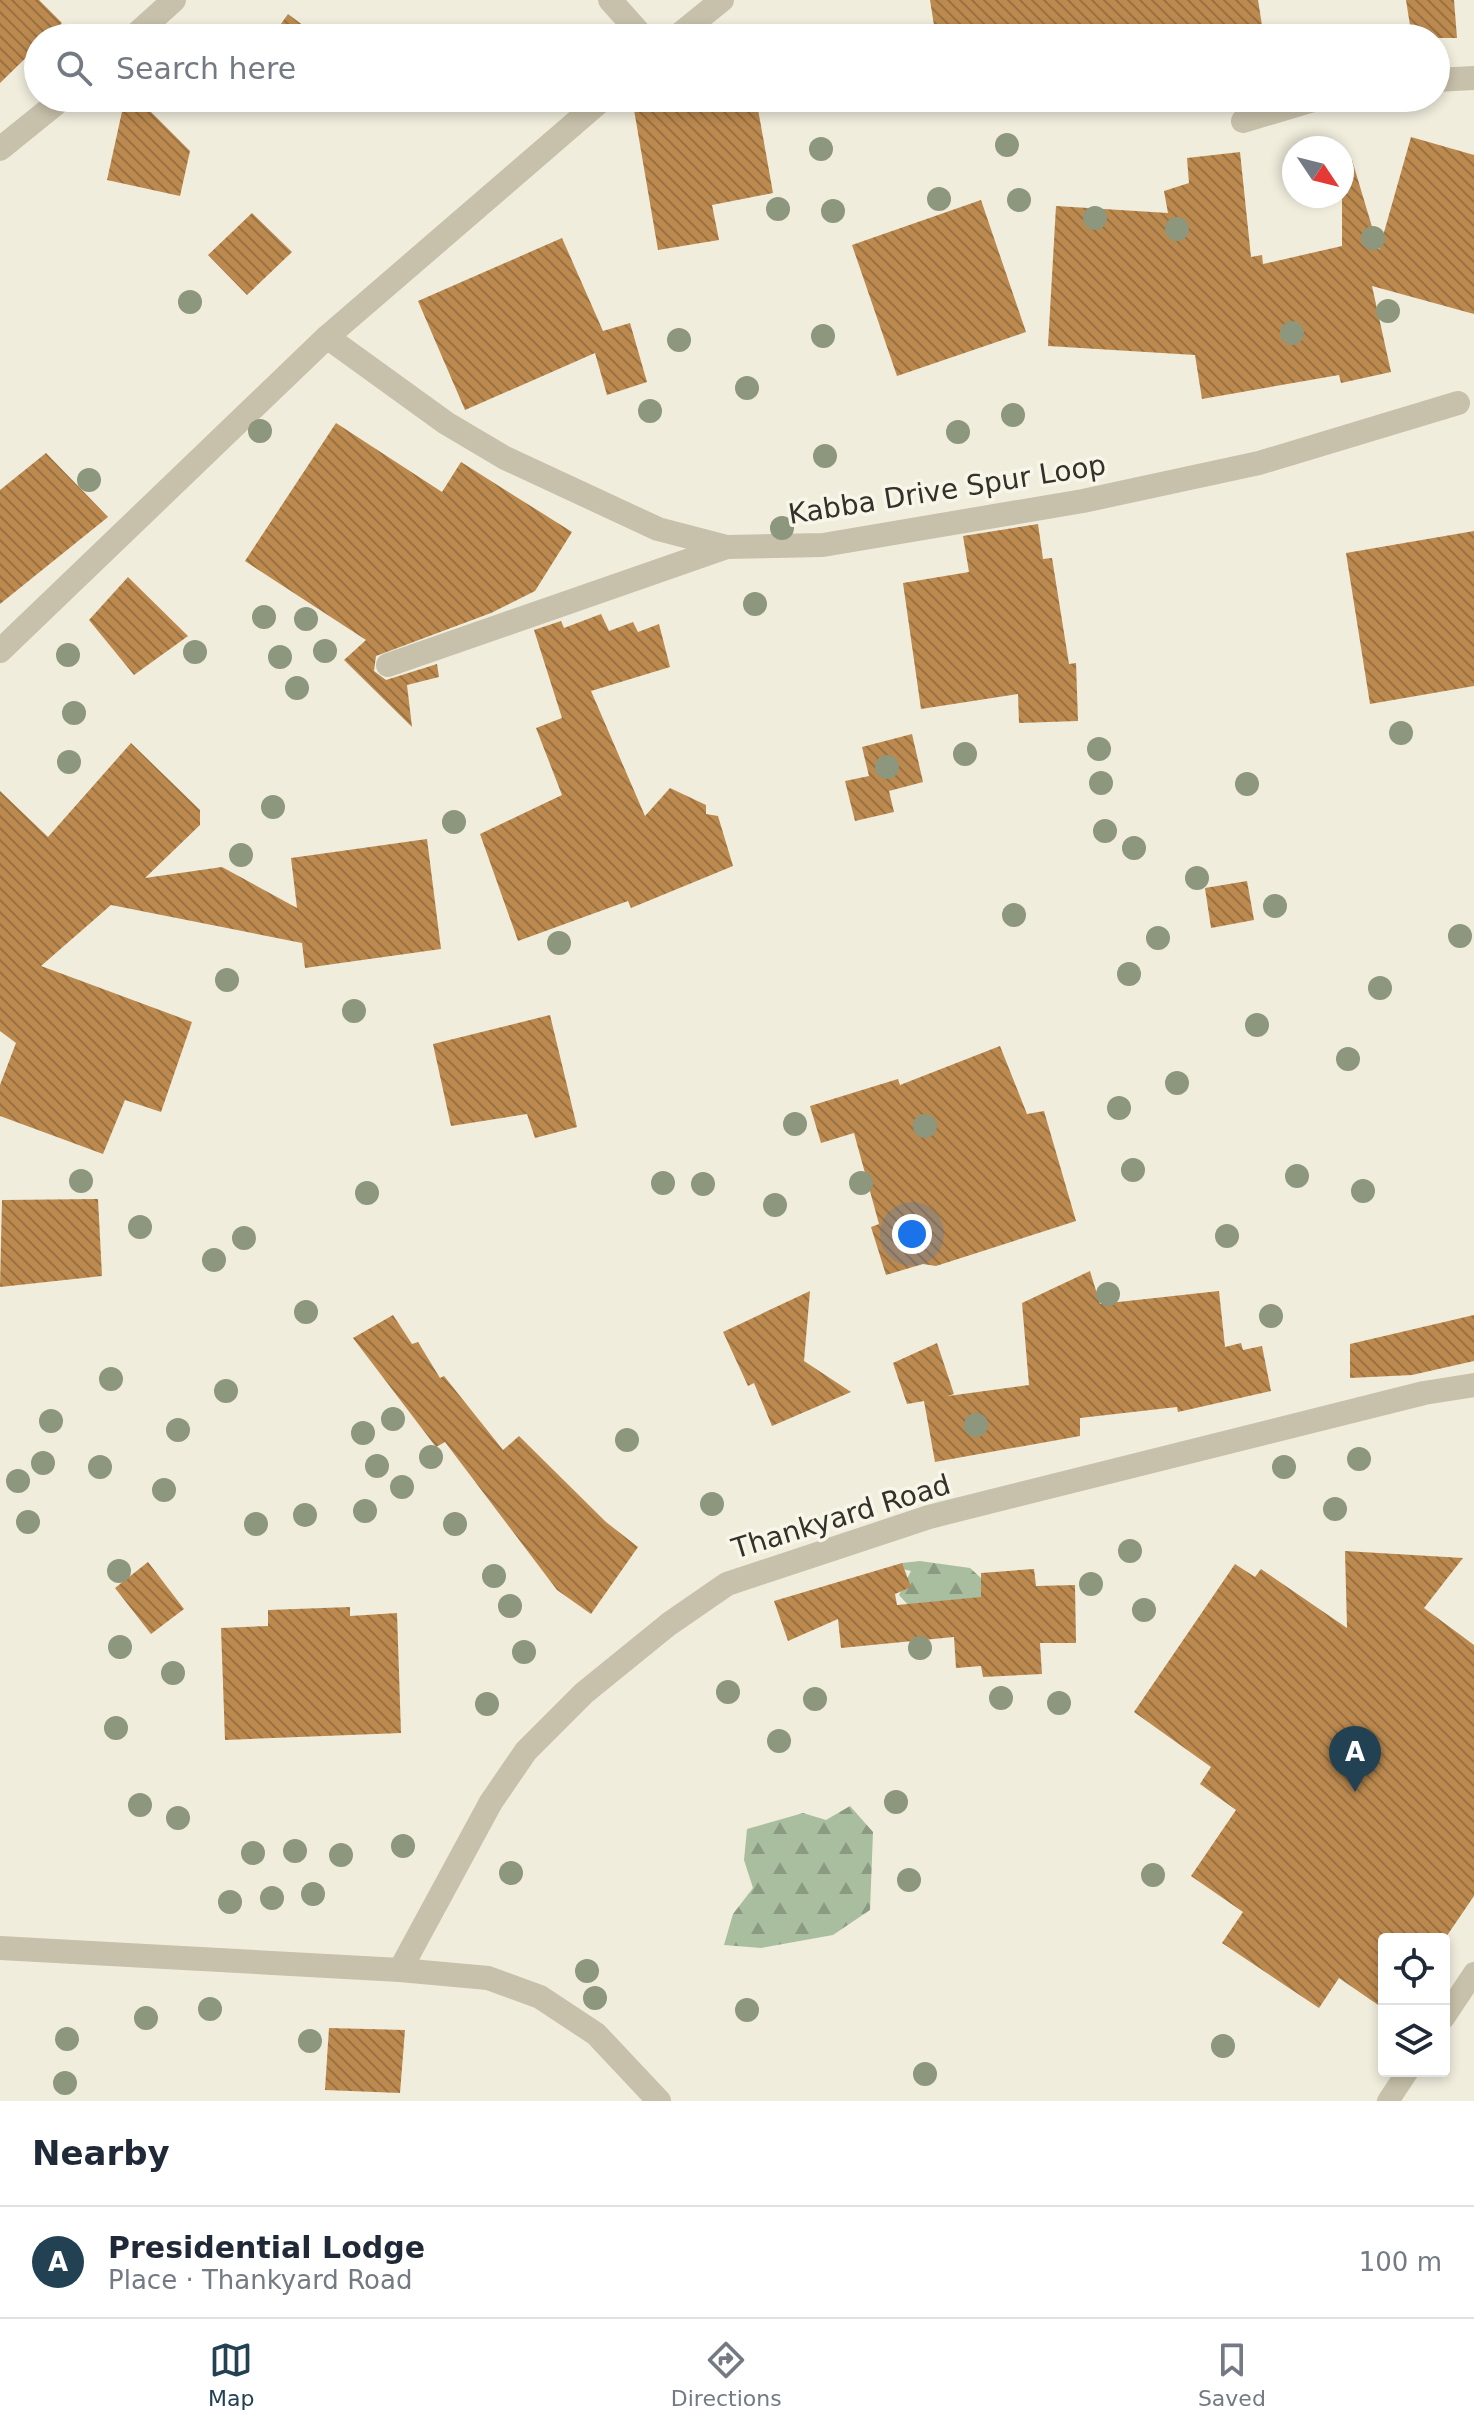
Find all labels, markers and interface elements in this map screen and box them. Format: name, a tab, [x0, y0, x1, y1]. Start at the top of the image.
search box	[24, 24, 1450, 112]
icon: search	[52, 46, 96, 90]
text: Search here	[116, 51, 296, 86]
north arrow	[1282, 136, 1354, 208]
street label: Kabba Drive Spur Loop	[786, 448, 1108, 531]
your location	[892, 1214, 932, 1254]
street label: Thankyard Road	[727, 1468, 954, 1566]
pin: A	[1329, 1726, 1381, 1792]
map controls	[1378, 1933, 1450, 2077]
button: locate	[1378, 1933, 1450, 2005]
button: layers	[1378, 2005, 1450, 2077]
text: Nearby	[32, 2133, 170, 2173]
text: Presidential Lodge	[108, 2230, 425, 2265]
text: A	[48, 2247, 68, 2277]
text: 100 m	[1359, 2247, 1442, 2277]
text: Place · Thankyard Road	[108, 2265, 412, 2295]
tab: Map	[208, 2338, 255, 2411]
tab: Directions	[671, 2338, 782, 2411]
tab: Saved	[1198, 2338, 1266, 2411]

